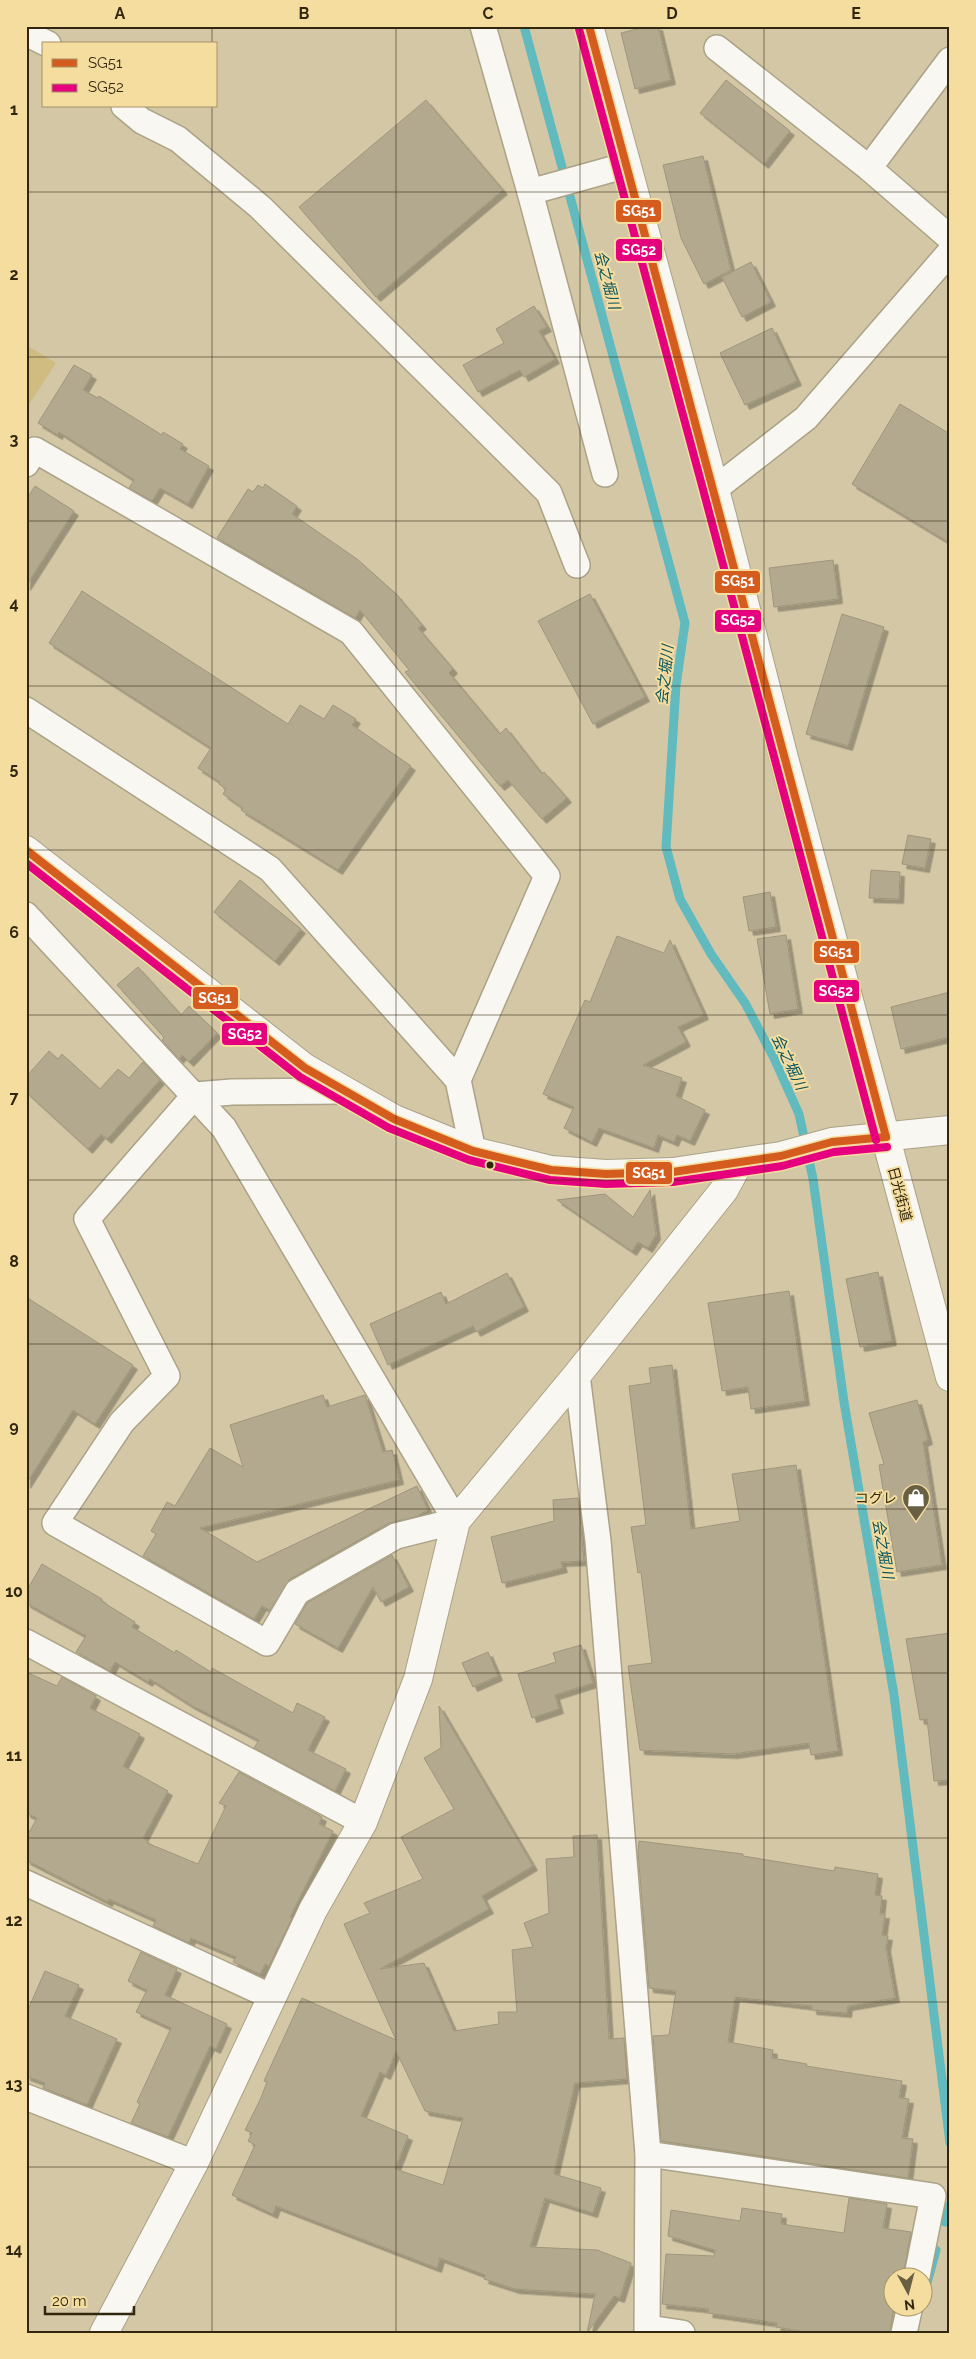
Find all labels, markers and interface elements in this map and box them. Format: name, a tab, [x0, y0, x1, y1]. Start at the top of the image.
text: A	[115, 4, 126, 23]
text: B	[299, 4, 310, 23]
text: C	[483, 4, 494, 23]
text: D	[666, 4, 678, 23]
text: E	[851, 4, 861, 23]
legend	[42, 42, 218, 108]
text: SG51	[88, 54, 123, 72]
text: SG52	[88, 78, 124, 96]
text: 1	[10, 100, 18, 119]
line badge: SG51	[615, 199, 662, 223]
text: SG51	[622, 203, 656, 219]
line badge: SG52	[615, 238, 663, 262]
text: SG52	[622, 242, 656, 258]
water label: 会之堀川	[591, 249, 624, 313]
text: 2	[9, 265, 19, 284]
text: 3	[10, 430, 19, 449]
line badge: SG51	[714, 570, 761, 594]
text: SG51	[721, 573, 755, 589]
text: 4	[9, 594, 19, 613]
line badge: SG52	[714, 609, 762, 633]
text: SG52	[721, 612, 755, 628]
water label: 会之堀川	[653, 642, 677, 706]
text: 5	[10, 759, 19, 778]
text: 6	[9, 923, 19, 942]
line badge: SG51	[813, 940, 860, 964]
text: SG51	[819, 944, 853, 960]
line badge: SG52	[813, 979, 860, 1003]
text: SG52	[819, 983, 853, 999]
line badge: SG51	[192, 986, 239, 1010]
text: SG51	[198, 990, 232, 1006]
line badge: SG52	[221, 1022, 268, 1046]
text: SG52	[228, 1026, 262, 1042]
water label: 会之堀川	[768, 1031, 811, 1095]
text: 7	[10, 1088, 19, 1107]
unlabelled marker	[485, 1160, 495, 1170]
line badge: SG51	[625, 1161, 673, 1185]
text: SG51	[632, 1165, 666, 1181]
street label: 日光街道	[885, 1165, 915, 1223]
text: 8	[9, 1252, 19, 1271]
text: 9	[9, 1417, 19, 1436]
shop icon: コグレ	[901, 1483, 931, 1522]
place label: コグレ	[855, 1490, 897, 1506]
water label: 会之堀川	[869, 1518, 897, 1582]
text: 10	[5, 1582, 23, 1601]
text: 11	[6, 1746, 22, 1765]
text: 12	[6, 1911, 22, 1930]
text: 13	[6, 2075, 22, 2094]
text: 14	[5, 2240, 23, 2259]
north arrow	[884, 2266, 934, 2316]
scale bar	[45, 2284, 134, 2316]
text: 20 m	[52, 2292, 87, 2310]
text: N	[903, 2296, 916, 2313]

